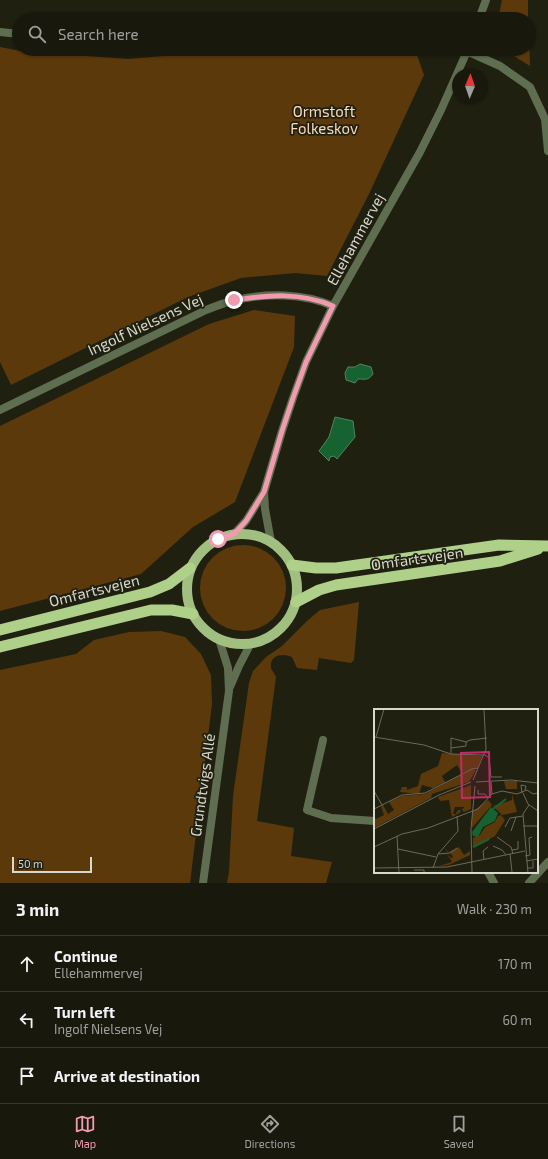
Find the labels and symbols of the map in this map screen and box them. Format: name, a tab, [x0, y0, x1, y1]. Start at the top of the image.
north arrow	[452, 68, 488, 104]
park label: Ormstoft Folkeskov	[290, 102, 358, 137]
street label: Ellehammervej	[322, 190, 389, 289]
street label: Ingolf Nielsens Vej	[85, 289, 206, 359]
route end	[225, 291, 243, 309]
route start	[209, 530, 227, 548]
street label: Omfartsvejen	[370, 543, 464, 574]
street label: Omfartsvejen	[47, 570, 141, 611]
inset map	[374, 709, 538, 873]
street label: Grundtvigs Allé	[186, 732, 218, 838]
scale bar	[12, 855, 92, 874]

